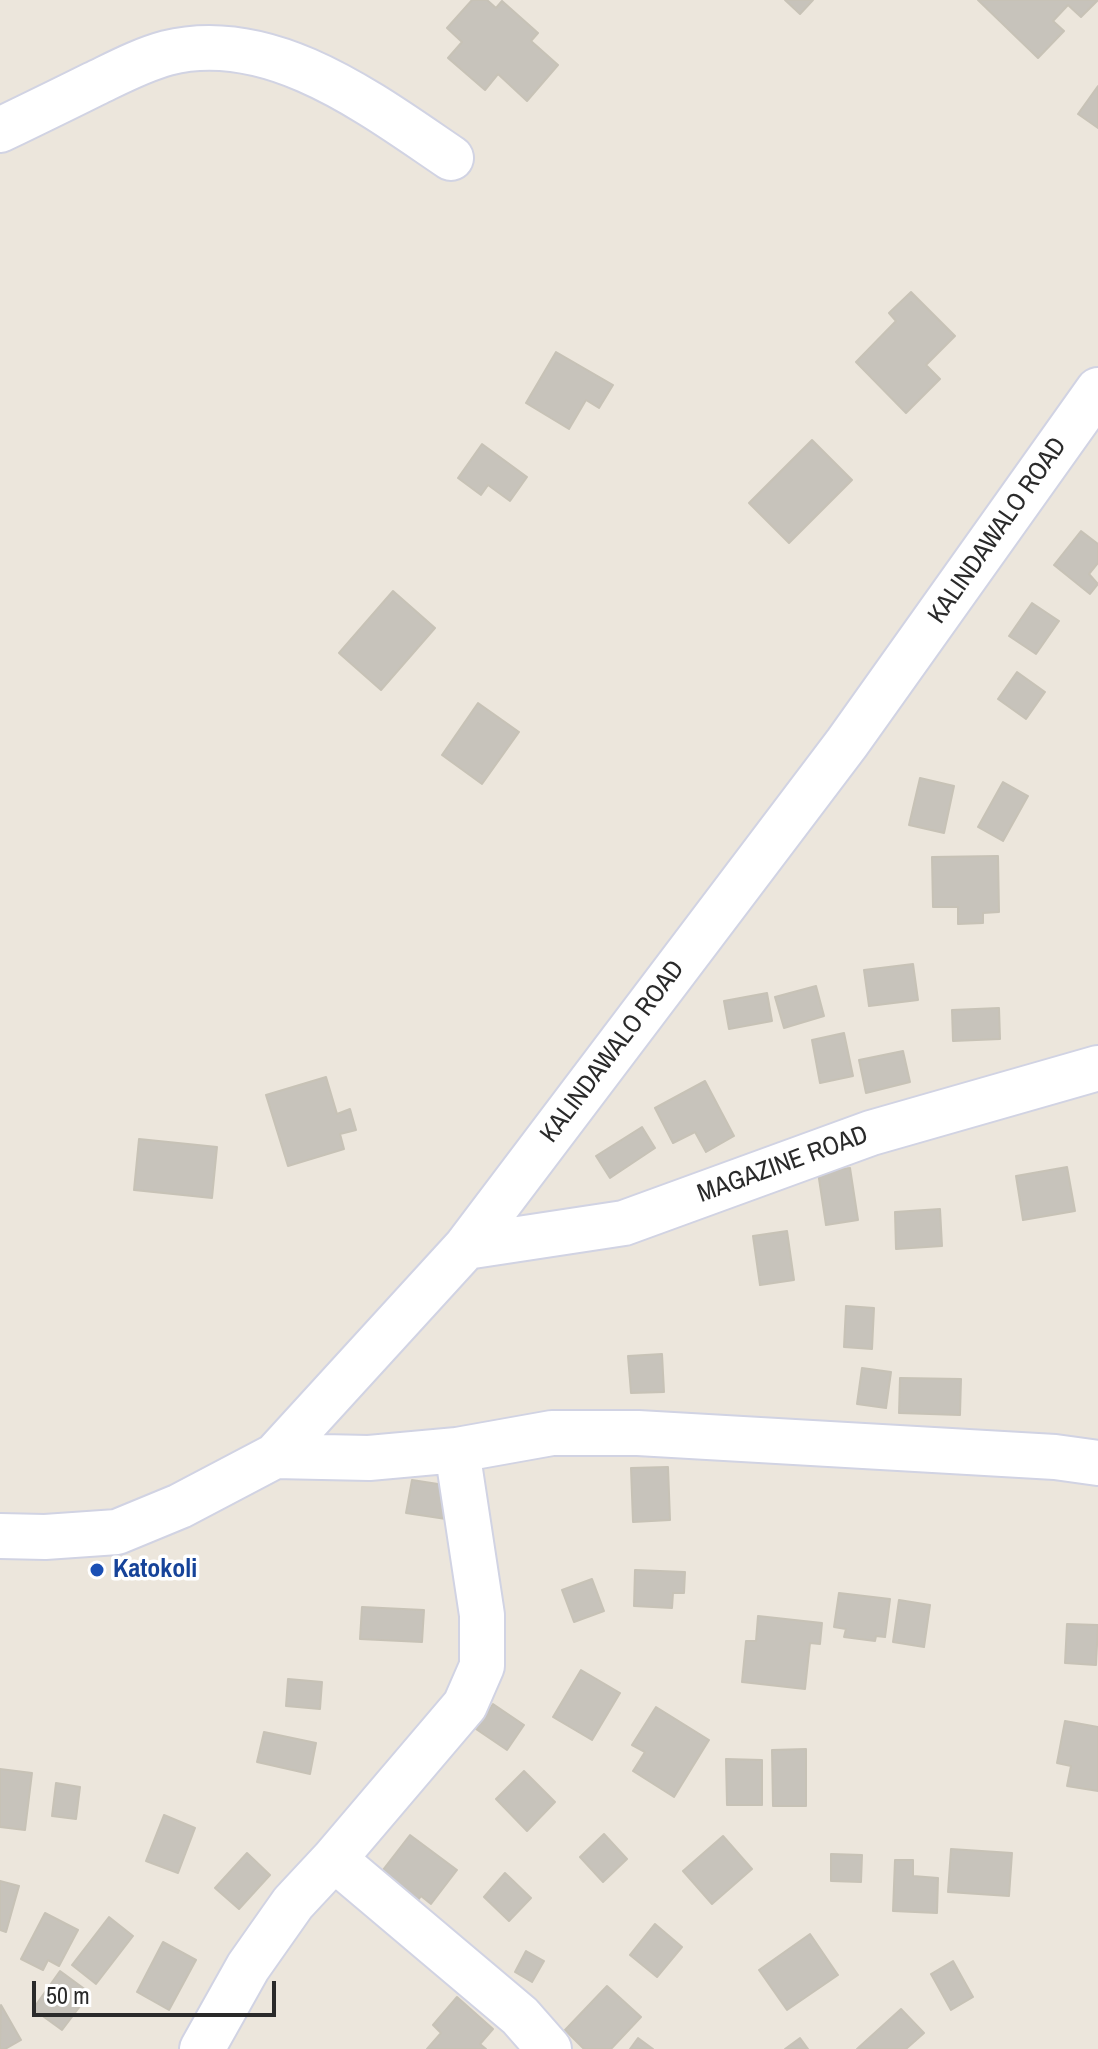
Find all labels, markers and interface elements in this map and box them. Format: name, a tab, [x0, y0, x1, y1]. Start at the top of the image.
street label: KALINDAWALO ROAD	[922, 432, 1074, 630]
street label: KALINDAWALO ROAD	[534, 955, 692, 1149]
street label: MAGAZINE ROAD	[694, 1120, 872, 1210]
place label: Katokoli	[113, 1554, 197, 1586]
marker: Katokoli	[88, 1561, 106, 1579]
scale bar	[36, 1965, 280, 2015]
text: 50 m	[46, 1979, 90, 2011]

